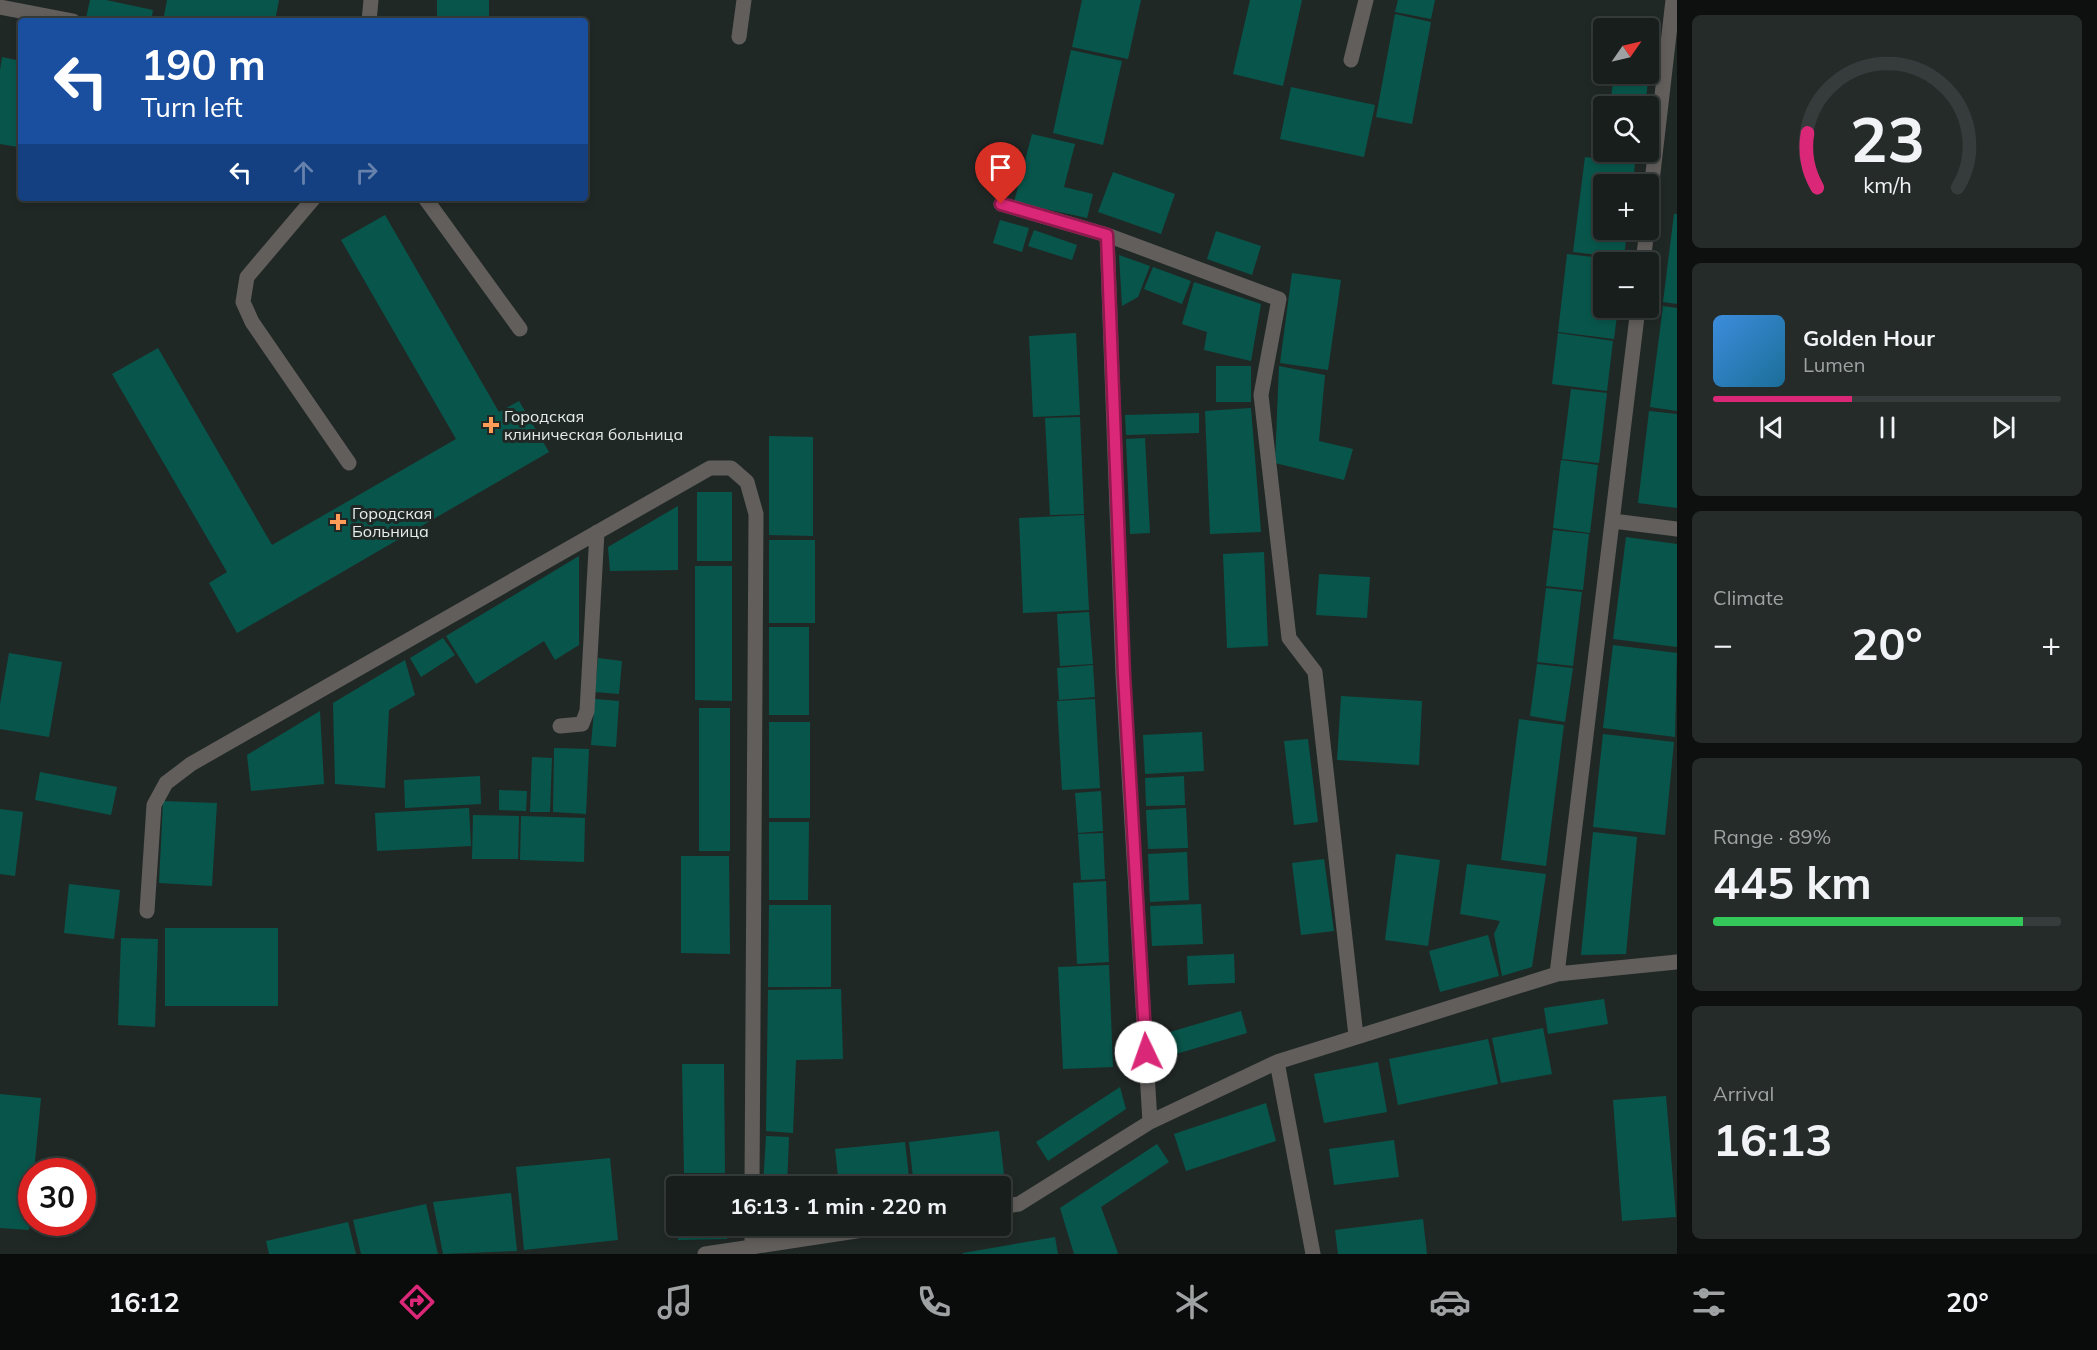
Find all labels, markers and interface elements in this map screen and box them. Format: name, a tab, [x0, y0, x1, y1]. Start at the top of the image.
north arrow	[1593, 18, 1659, 84]
map controls	[1593, 18, 1659, 318]
text: 190 m	[141, 38, 266, 91]
icon: left	[42, 42, 120, 120]
text: Turn left	[141, 90, 243, 124]
button: search	[1593, 96, 1659, 162]
text: 23	[1850, 100, 1924, 179]
pin	[975, 142, 1026, 204]
icon: arrive	[984, 151, 1017, 184]
icon: left	[224, 156, 257, 189]
icon: ahead	[287, 156, 320, 189]
icon: right	[350, 156, 383, 189]
text: km/h	[1863, 172, 1911, 199]
button: +	[1593, 174, 1659, 240]
button: −	[1593, 252, 1659, 318]
text: Golden Hour	[1803, 324, 1935, 352]
text: Lumen	[1803, 352, 1865, 377]
place label: Городская клиническая больница	[504, 406, 683, 444]
icon: previous	[1755, 411, 1788, 444]
icon: pause	[1871, 411, 1904, 444]
icon: next	[1987, 411, 2020, 444]
marker: Городская клиническая больница	[482, 416, 500, 434]
place label: Городская Больница	[352, 503, 432, 541]
marker: Городская Больница	[329, 513, 347, 531]
text: Climate	[1713, 585, 1784, 610]
text: 20°	[1851, 615, 1923, 671]
text: −	[1713, 623, 1733, 664]
text: +	[2041, 623, 2061, 664]
text: Range · 89%	[1713, 824, 1831, 849]
text: 445 km	[1713, 854, 1872, 910]
position arrow	[1114, 1020, 1178, 1084]
text: Arrival	[1713, 1081, 1774, 1106]
text: 16:13	[1713, 1111, 1832, 1167]
speed limit sign: 30	[18, 1158, 96, 1236]
text: 16:13 · 1 min · 220 m	[730, 1192, 947, 1220]
icon: directions	[396, 1281, 438, 1323]
icon: music	[654, 1281, 696, 1323]
icon: phone	[913, 1281, 955, 1323]
icon: climate	[1171, 1281, 1213, 1323]
icon: car	[1429, 1281, 1471, 1323]
icon: filters	[1688, 1281, 1730, 1323]
text: 16:12	[108, 1285, 180, 1319]
text: 20°	[1946, 1285, 1989, 1319]

